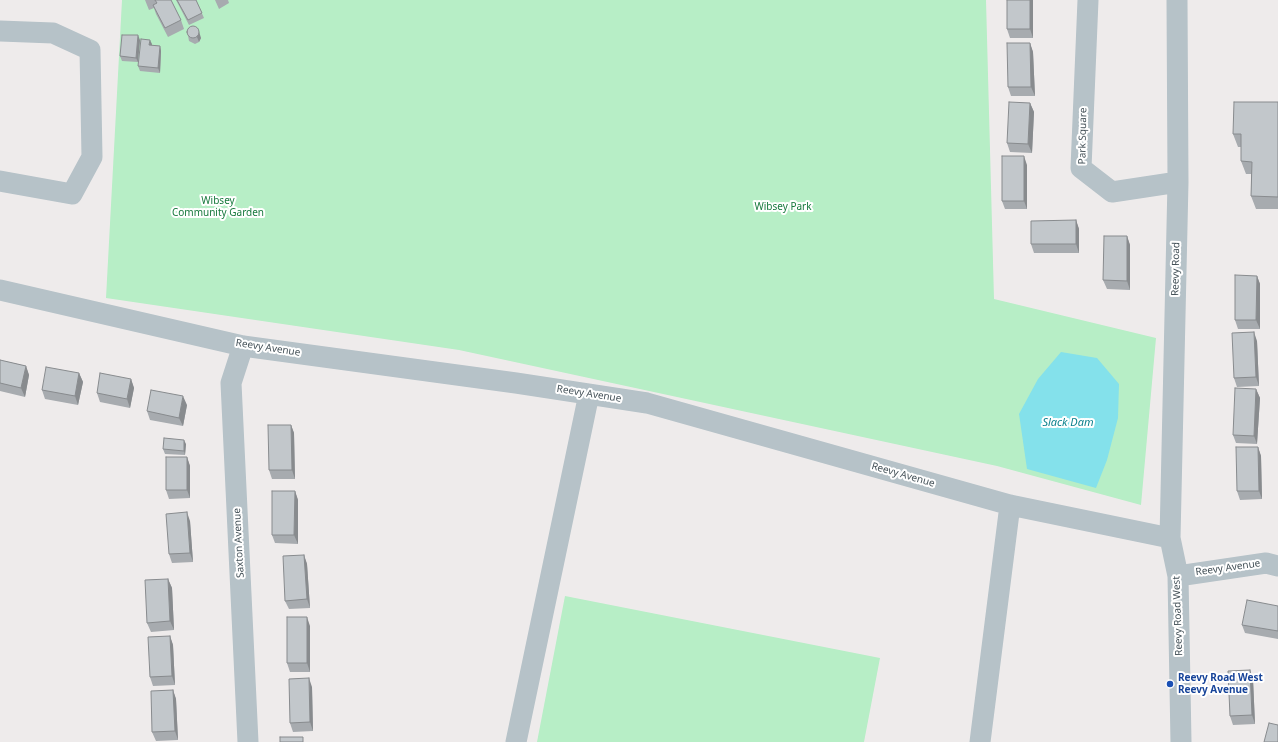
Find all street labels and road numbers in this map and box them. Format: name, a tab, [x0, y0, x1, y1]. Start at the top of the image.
street label: Park Square	[1077, 108, 1089, 164]
street label: Reevy Road	[1170, 242, 1182, 296]
street label: Reevy Avenue	[235, 337, 301, 359]
street label: Reevy Avenue	[556, 383, 622, 405]
street label: Reevy Avenue	[870, 460, 936, 490]
street label: Saxton Avenue	[231, 508, 247, 578]
street label: Reevy Avenue	[1195, 558, 1261, 578]
street label: Reevy Road West	[1171, 576, 1185, 656]

